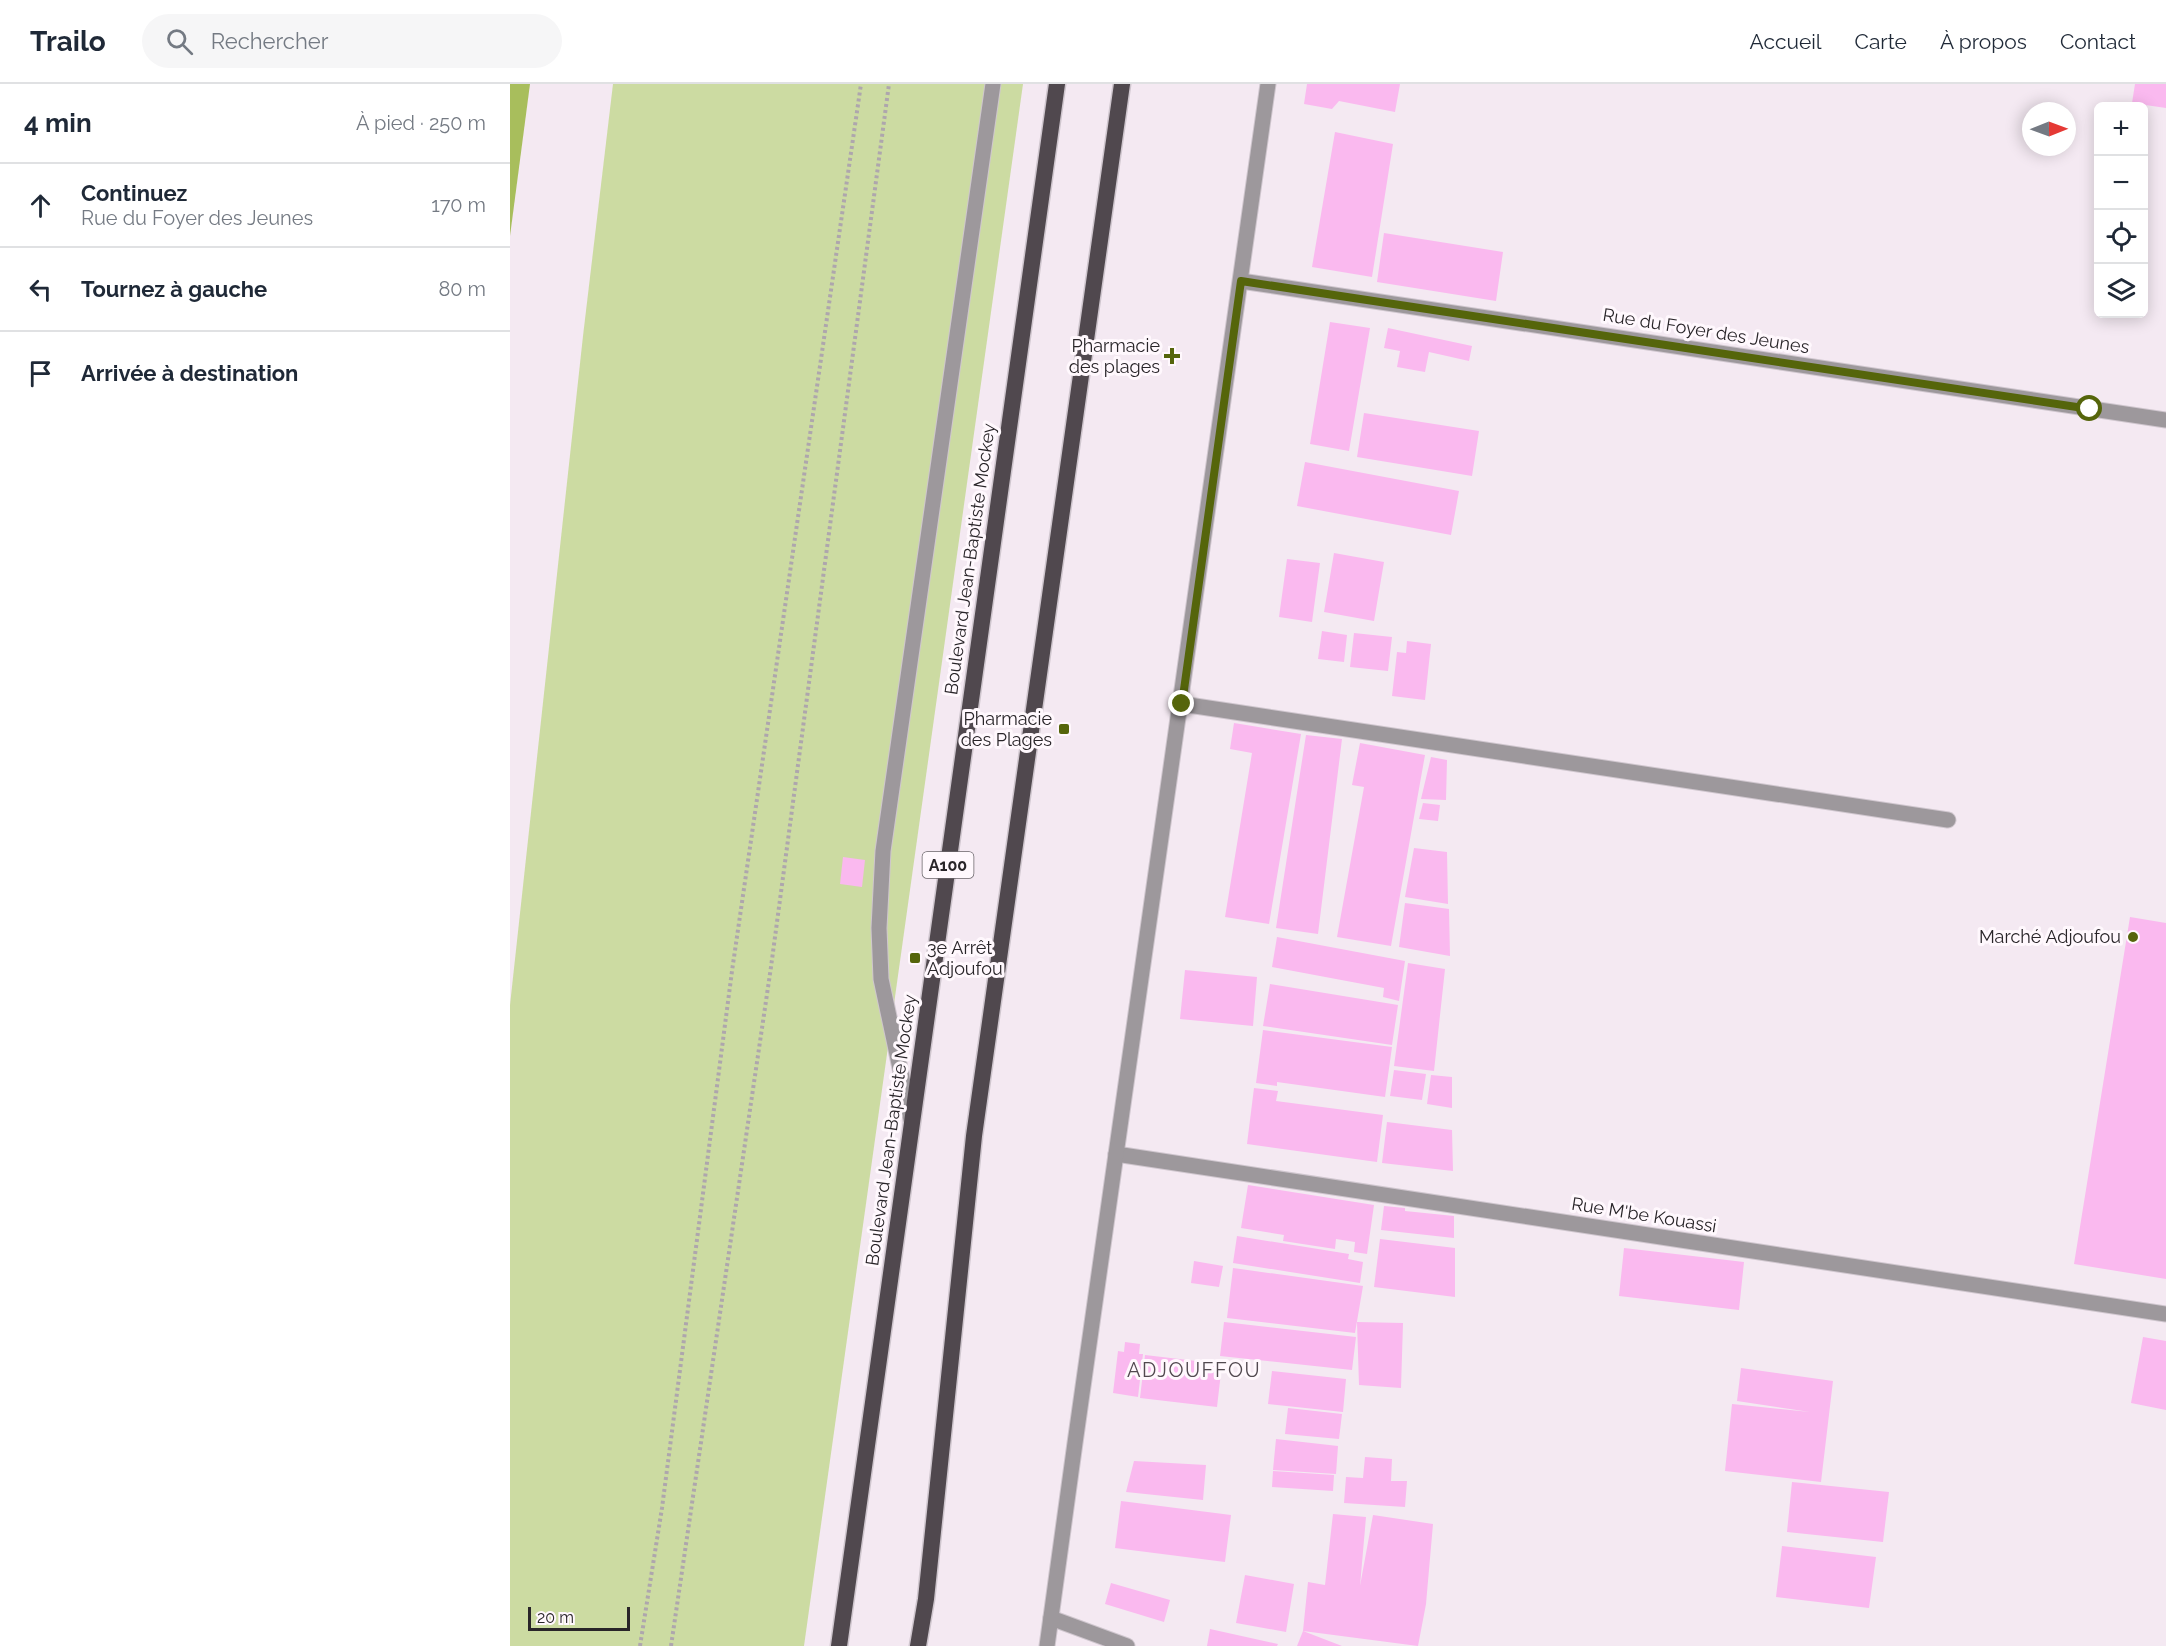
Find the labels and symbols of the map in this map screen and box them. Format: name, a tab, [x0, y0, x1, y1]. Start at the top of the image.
north arrow	[2022, 102, 2076, 156]
street label: Rue du Foyer des Jeunes	[1601, 304, 1811, 357]
place label: Pharmacie des plages	[1069, 335, 1160, 377]
marker: Pharmacie des plages	[1165, 349, 1179, 363]
route start	[2076, 395, 2102, 421]
street label: Boulevard Jean-Baptiste Mockey	[940, 422, 999, 696]
route end	[1168, 690, 1194, 716]
place label: Pharmacie des Plages	[961, 708, 1052, 750]
marker: Pharmacie des Plages	[1057, 722, 1071, 736]
road number: A100	[922, 852, 974, 878]
place label: Marché Adjoufou	[1979, 926, 2121, 947]
marker: Marché Adjoufou	[2126, 930, 2140, 944]
place label: 3e Arrêt Adjoufou	[927, 937, 1003, 979]
marker: 3e Arrêt Adjoufou	[908, 951, 922, 965]
street label: Boulevard Jean-Baptiste Mockey	[861, 993, 920, 1267]
street label: Rue M'be Kouassi	[1570, 1193, 1718, 1236]
district label: ADJOUFFOU	[1127, 1358, 1261, 1382]
scale bar	[528, 1604, 630, 1632]

